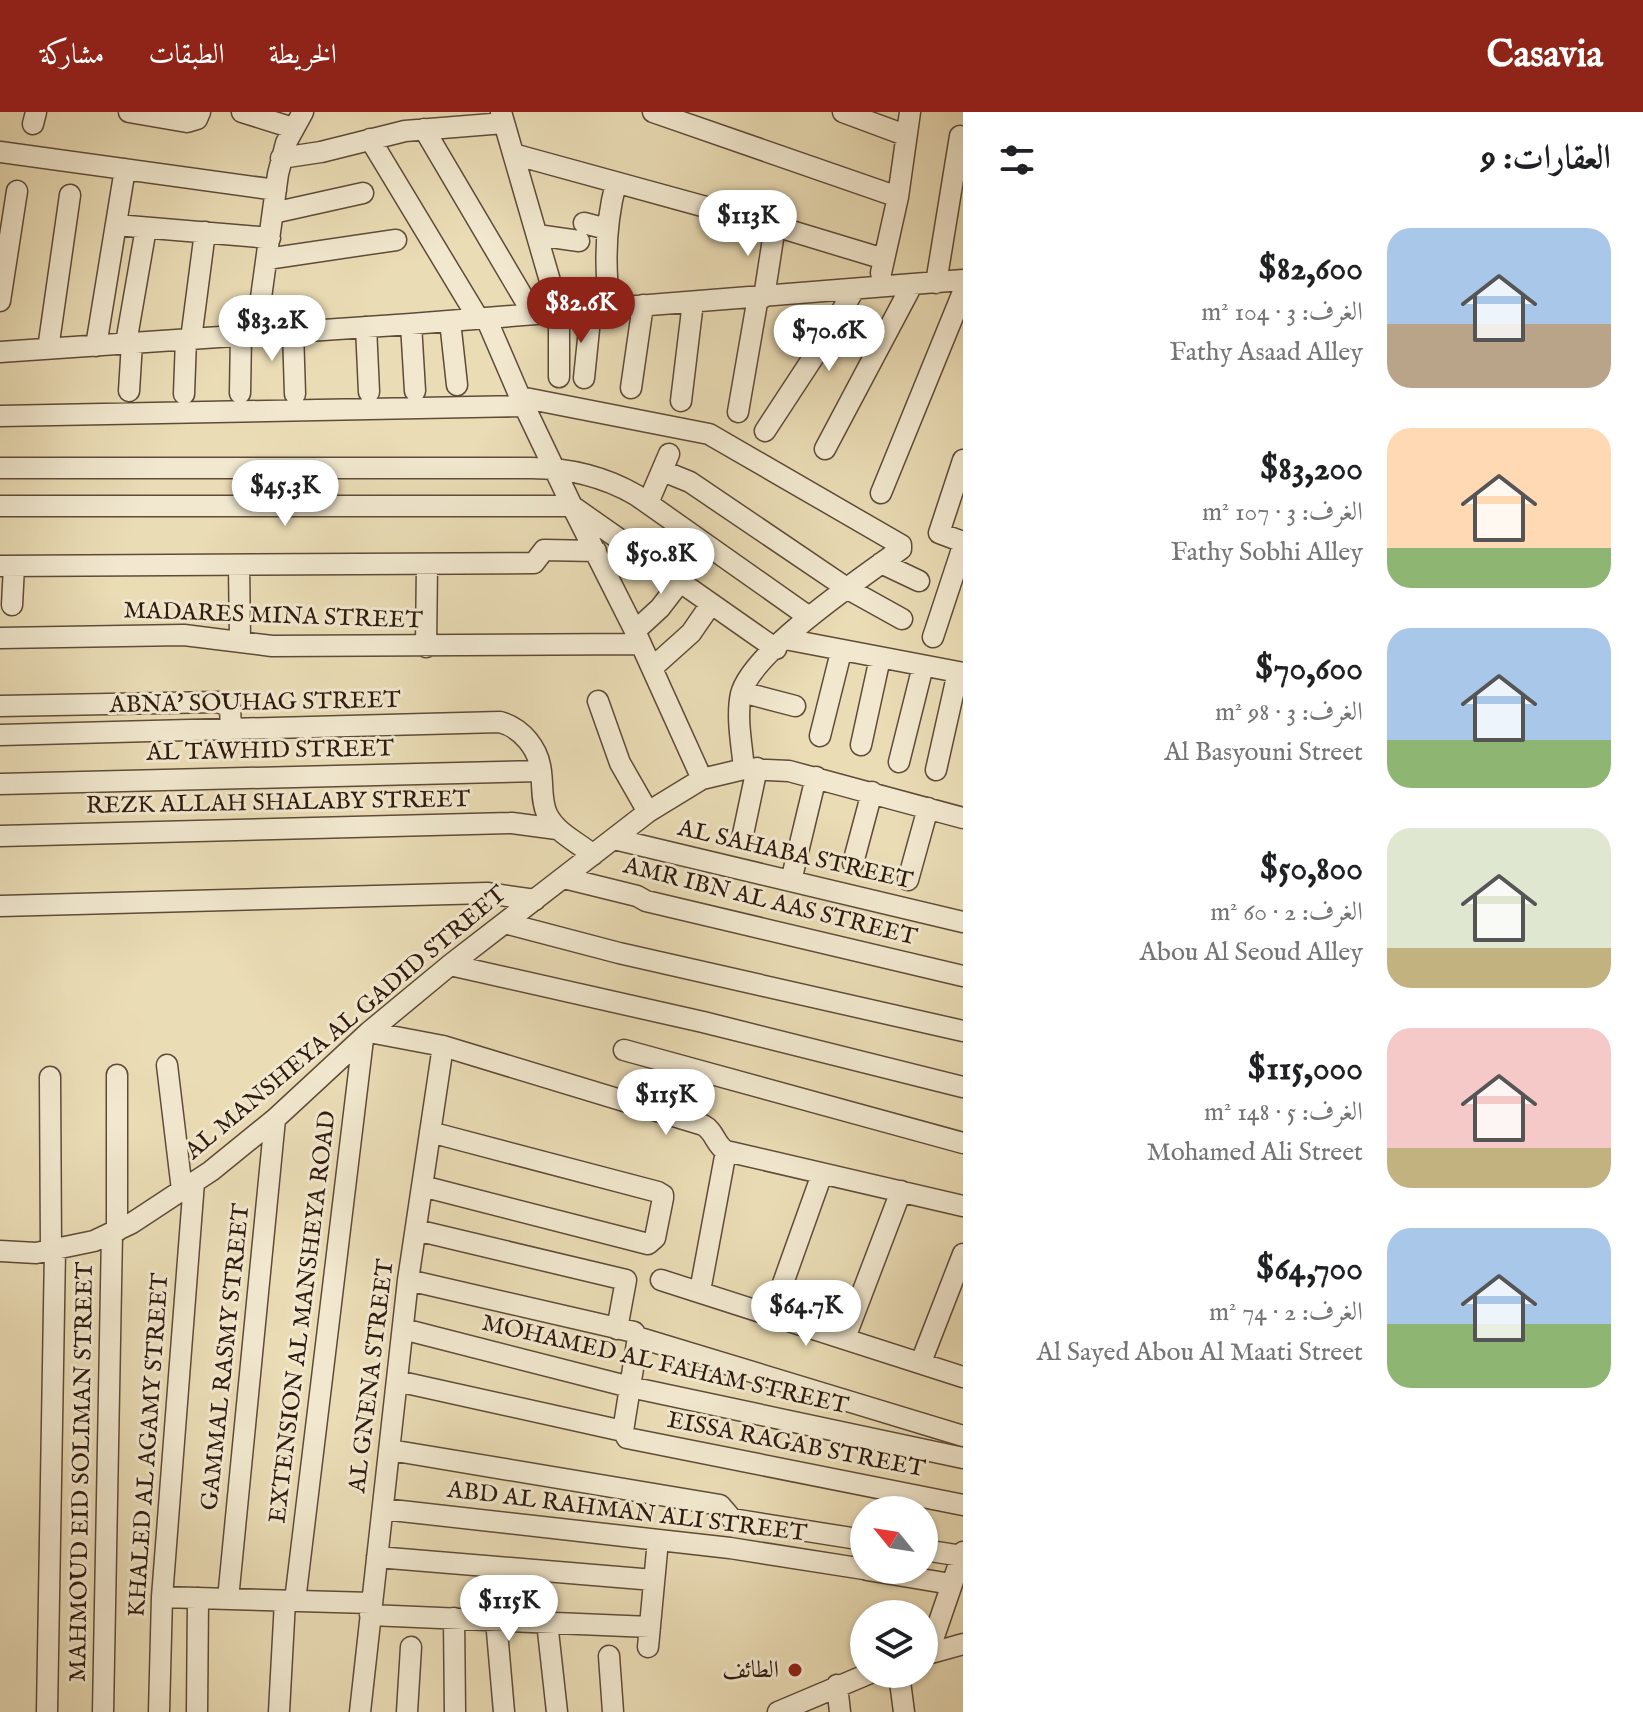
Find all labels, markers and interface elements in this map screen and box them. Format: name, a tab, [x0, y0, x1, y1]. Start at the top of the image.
text: Casavia	[1487, 32, 1603, 80]
text: مشاركة	[40, 38, 104, 73]
text: الطبقات	[148, 38, 225, 73]
text: الخريطة	[269, 38, 337, 73]
text: العقارات: 9	[1481, 137, 1611, 180]
icon: filters	[995, 138, 1039, 182]
pin: $113K	[692, 190, 804, 258]
text: $113K	[717, 199, 779, 232]
text: $82,600	[1258, 248, 1363, 291]
icon: home	[1451, 260, 1547, 356]
pin: $82.6K	[516, 277, 646, 345]
text: $82.6K	[545, 286, 617, 319]
pin: $83.2K	[207, 295, 337, 363]
text: الغرف: 3 · 104 m²	[1201, 296, 1363, 329]
text: $83.2K	[237, 304, 307, 337]
pin: $70.6K	[764, 305, 894, 373]
text: $70.6K	[792, 314, 866, 347]
text: Fathy Asaad Alley	[1170, 336, 1363, 369]
text: $83,200	[1260, 448, 1363, 491]
pin: $45.3K	[220, 460, 350, 528]
icon: home	[1451, 460, 1547, 556]
text: $45.3K	[250, 469, 320, 502]
text: الغرف: 3 · 107 m²	[1202, 496, 1363, 529]
pin: $50.8K	[596, 528, 726, 596]
text: Fathy Sobhi Alley	[1171, 536, 1363, 569]
text: $50.8K	[625, 537, 697, 570]
street label: MADARES MINA STREET	[123, 595, 424, 637]
text: $70,600	[1255, 648, 1363, 691]
icon: home	[1451, 660, 1547, 756]
street label: ABNA' SOUHAG STREET	[108, 685, 401, 721]
text: الغرف: 3 · 98 m²	[1215, 696, 1363, 729]
street label: AL TAWHID STREET	[145, 733, 395, 769]
text: Al Basyouni Street	[1164, 736, 1363, 769]
street label: REZK ALLAH SHALABY STREET	[86, 784, 471, 822]
street label: AL SAHABA STREET	[674, 813, 916, 897]
text: $50,800	[1260, 848, 1363, 891]
street label: AMR IBN AL AAS STREET	[619, 850, 920, 954]
icon: home	[1451, 860, 1547, 956]
street label: AL MANSHEYA AL GADID STREET	[178, 879, 514, 1167]
text: الغرف: 2 · 60 m²	[1210, 896, 1363, 929]
text: Abou Al Seoud Alley	[1139, 936, 1363, 969]
text: $115,000	[1247, 1048, 1363, 1091]
icon: home	[1451, 1060, 1547, 1156]
pin: $115K	[610, 1069, 722, 1137]
text: $115K	[635, 1078, 697, 1111]
text: الغرف: 5 · 148 m²	[1204, 1096, 1363, 1129]
street label: EXTENSION AL MANSHEYA ROAD	[262, 1109, 344, 1525]
text: Mohamed Ali Street	[1146, 1136, 1363, 1169]
street label: GAMMAL RASMY STREET	[194, 1202, 258, 1512]
text: $64,700	[1256, 1248, 1363, 1291]
street label: AL GNENA STREET	[342, 1257, 402, 1496]
icon: home	[1451, 1260, 1547, 1356]
street label: MAHMOUD EID SOLIMAN STREET	[63, 1261, 101, 1682]
street label: KHALED AL AGAMY STREET	[122, 1271, 177, 1618]
pin: $64.7K	[741, 1280, 871, 1348]
text: $64.7K	[769, 1289, 843, 1322]
text: الغرف: 2 · 74 m²	[1209, 1296, 1363, 1329]
street label: MOHAMED AL FAHAM STREET	[479, 1308, 852, 1422]
text: Al Sayed Abou Al Maati Street	[1036, 1336, 1363, 1369]
street label: EISSA RAGAB STREET	[664, 1405, 928, 1485]
street label: ABD AL RAHMAN ALI STREET	[444, 1474, 809, 1550]
north arrow	[850, 1496, 938, 1584]
map controls	[850, 1496, 938, 1688]
pin: $115K	[453, 1575, 565, 1643]
text: $115K	[478, 1584, 540, 1617]
button: layers	[850, 1600, 938, 1688]
place label: الطائف	[722, 1655, 779, 1686]
marker: الطائف	[786, 1661, 804, 1679]

